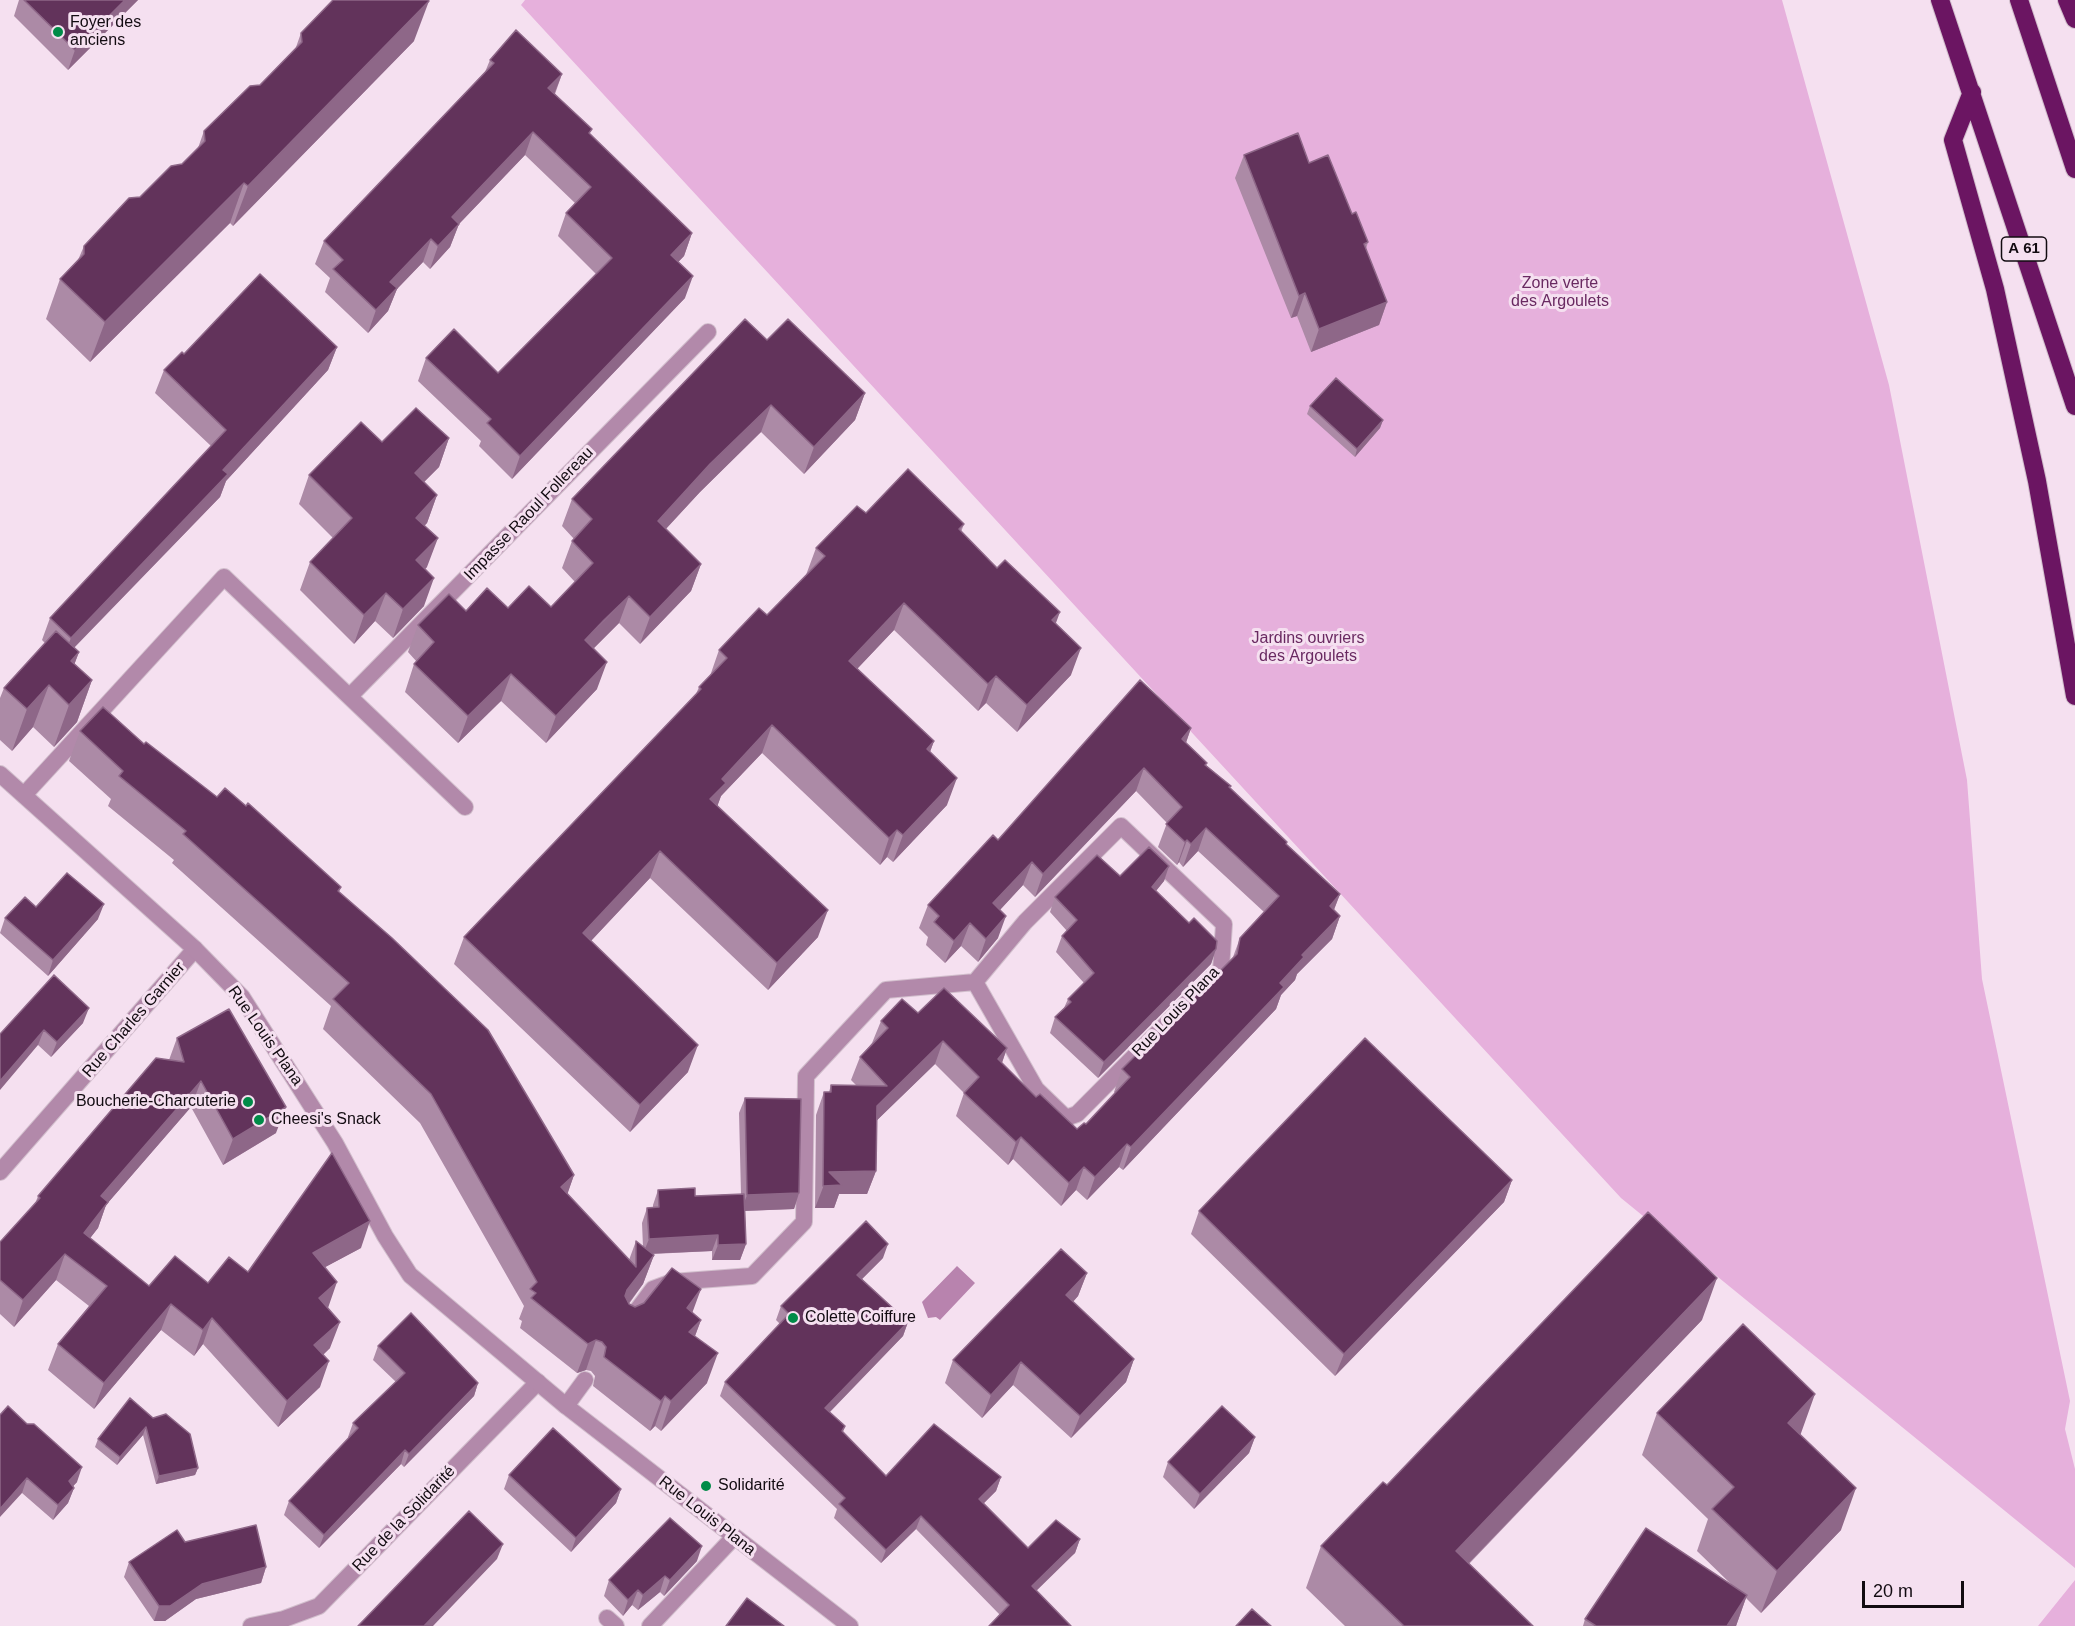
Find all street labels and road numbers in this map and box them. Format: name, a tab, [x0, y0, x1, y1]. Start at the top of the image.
road number: A 61	[2002, 237, 2046, 261]
street label: Impasse Raoul Follereau	[460, 443, 598, 585]
street label: Rue Charles Garnier	[79, 958, 189, 1082]
street label: Rue Louis Plana	[1128, 963, 1224, 1061]
street label: Rue Louis Plana	[223, 982, 307, 1090]
street label: Rue de la Solidarité	[349, 1462, 459, 1576]
street label: Rue Louis Plana	[655, 1472, 759, 1560]

